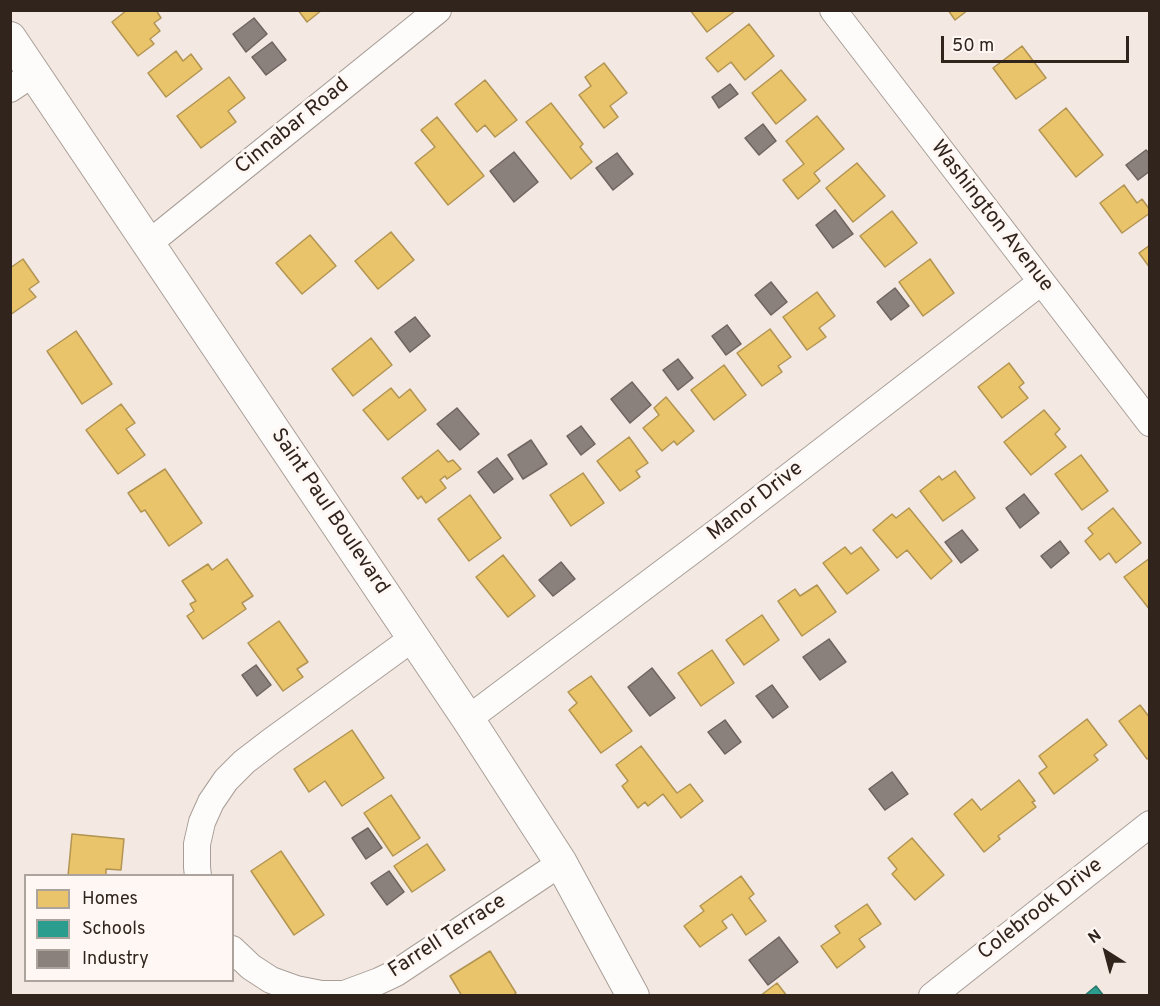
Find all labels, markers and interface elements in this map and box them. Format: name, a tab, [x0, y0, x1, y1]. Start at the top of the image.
scale bar	[944, 24, 1132, 62]
text: 50 m	[952, 35, 994, 58]
street label: Cinnabar Road	[231, 73, 355, 181]
street label: Washington Avenue	[924, 136, 1058, 298]
street label: Saint Paul Boulevard	[264, 424, 394, 600]
street label: Manor Drive	[703, 457, 809, 547]
street label: Colebrook Drive	[974, 854, 1108, 966]
legend	[24, 874, 234, 982]
text: Homes	[82, 888, 138, 911]
street label: Farrell Terrace	[384, 890, 512, 984]
text: Schools	[82, 918, 145, 941]
north arrow	[1076, 922, 1136, 982]
text: N	[1085, 926, 1106, 949]
text: Industry	[82, 948, 149, 971]

